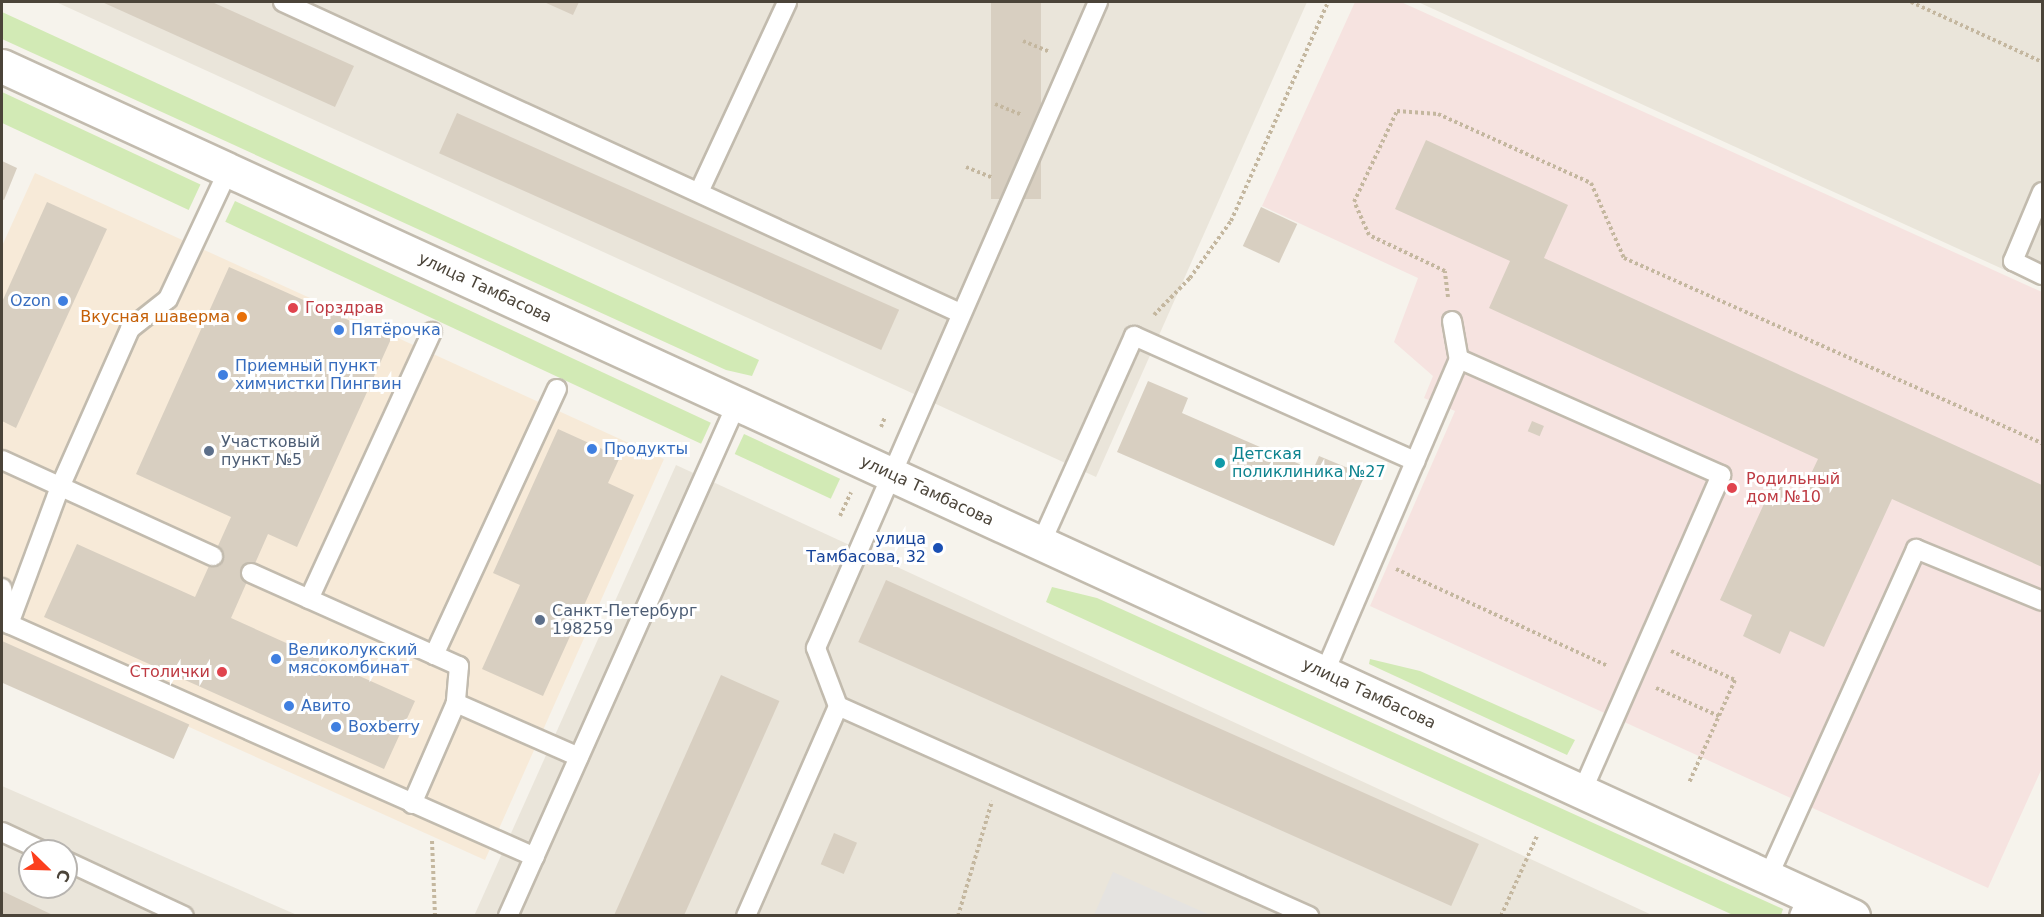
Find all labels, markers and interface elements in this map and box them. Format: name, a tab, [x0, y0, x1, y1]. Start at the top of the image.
street label: улица Тамбасова	[415, 249, 555, 327]
place label: Ozon	[10, 291, 51, 311]
marker: Ozon	[56, 294, 70, 308]
place label: Горздрав	[305, 298, 384, 318]
marker: Горздрав	[286, 301, 300, 315]
place label: Вкусная шаверма	[80, 307, 230, 327]
marker: Вкусная шаверма	[235, 310, 249, 324]
place label: Пятёрочка	[351, 320, 441, 340]
marker: Пятёрочка	[332, 323, 346, 337]
place label: Приемный пункт химчистки Пингвин	[235, 356, 402, 394]
marker: Приемный пункт химчистки Пингвин	[216, 368, 230, 382]
place label: Участковый пункт №5	[221, 432, 320, 470]
place label: Продукты	[604, 439, 688, 459]
marker: Продукты	[585, 442, 599, 456]
marker: Участковый пункт №5	[202, 444, 216, 458]
place label: Детская поликлиника №27	[1232, 444, 1386, 482]
street label: улица Тамбасова	[857, 452, 997, 530]
marker: Детская поликлиника №27	[1213, 456, 1227, 470]
place label: Родильный дом №10	[1746, 469, 1840, 507]
marker: Родильный дом №10	[1723, 479, 1741, 497]
place label: улица Тамбасова, 32	[806, 529, 926, 567]
marker: улица Тамбасова, 32	[931, 541, 945, 555]
place label: Санкт-Петербург 198259	[552, 601, 697, 639]
marker: Санкт-Петербург 198259	[533, 613, 547, 627]
place label: Великолукский мясокомбинат	[288, 640, 418, 678]
marker: Великолукский мясокомбинат	[269, 652, 283, 666]
street label: улица Тамбасова	[1299, 655, 1439, 733]
place label: Столички	[130, 662, 210, 682]
marker: Столички	[215, 665, 229, 679]
place label: Авито	[301, 696, 351, 716]
marker: Авито	[282, 699, 296, 713]
place label: Boxberry	[348, 717, 420, 737]
marker: Boxberry	[329, 720, 343, 734]
north arrow	[18, 839, 78, 899]
text: С	[52, 866, 74, 885]

